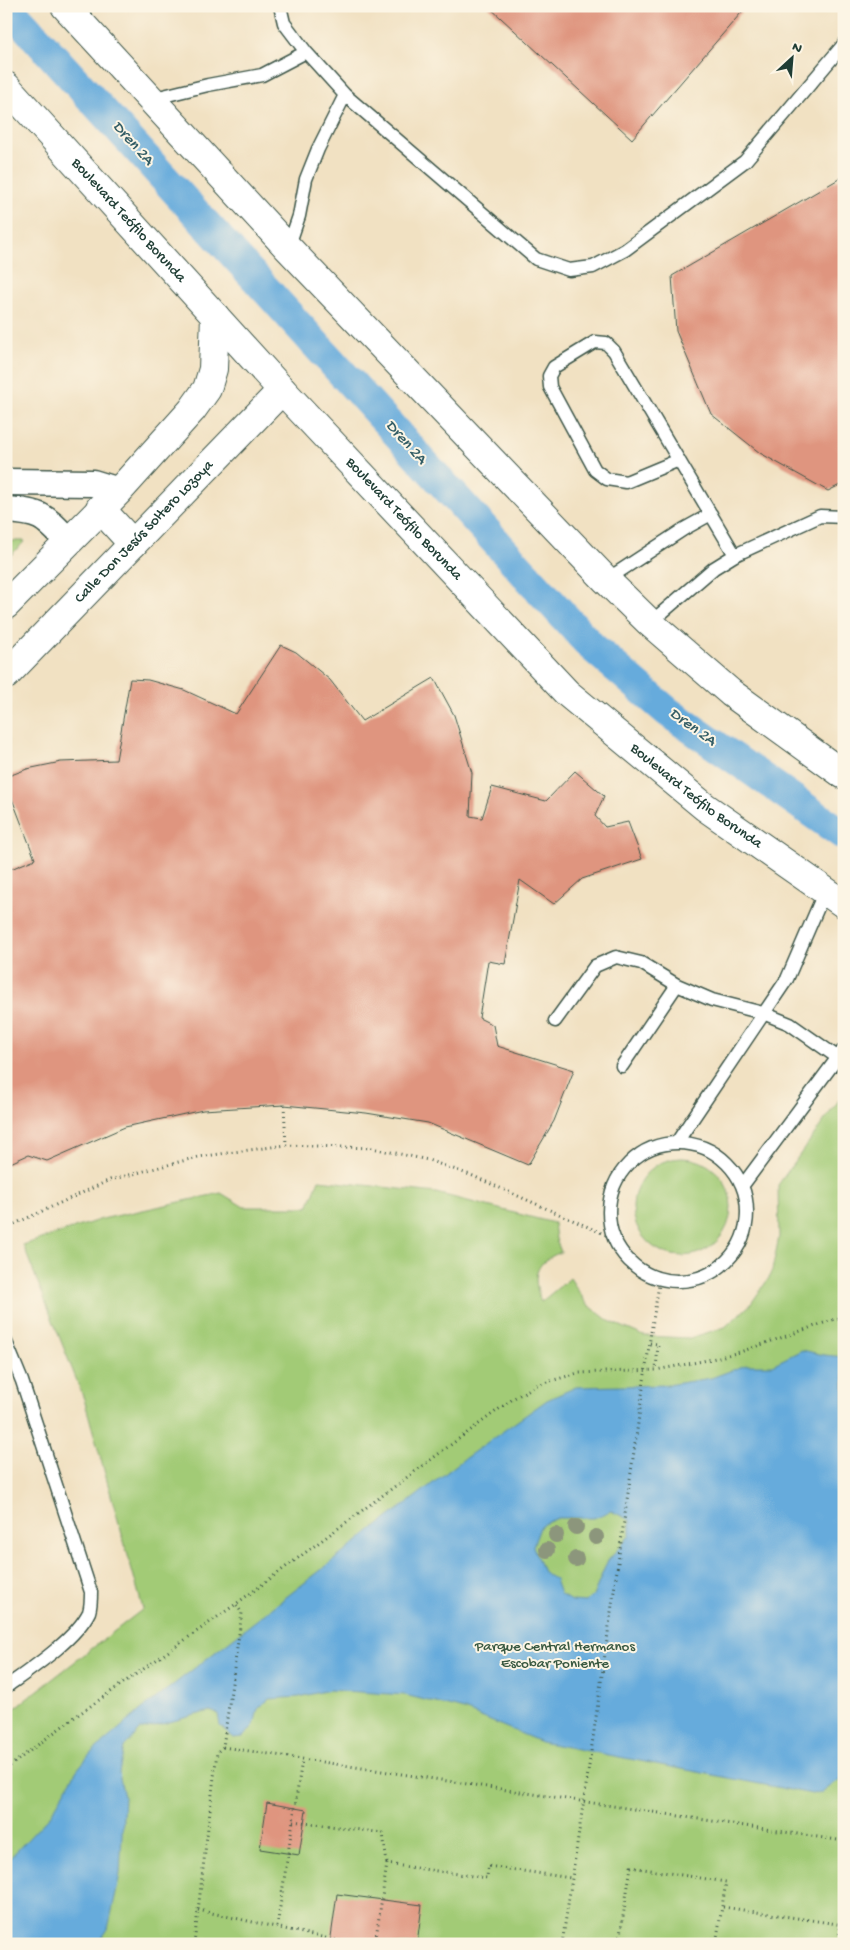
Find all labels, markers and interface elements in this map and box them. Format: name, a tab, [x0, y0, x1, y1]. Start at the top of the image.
north arrow	[768, 32, 818, 82]
text: N	[789, 39, 804, 58]
water label: Dren 2A	[107, 118, 158, 171]
street label: Boulevard Teófilo Borunda	[67, 154, 190, 287]
water label: Dren 2A	[380, 417, 431, 470]
street label: Boulevard Teófilo Borunda	[341, 453, 466, 585]
street label: Calle Don Jesús Soltero Lozoya	[71, 456, 218, 607]
water label: Dren 2A	[665, 705, 720, 752]
street label: Boulevard Teófilo Borunda	[626, 739, 766, 853]
park label: Parque Central Hermanos Escobar Poniente	[474, 1638, 635, 1673]

